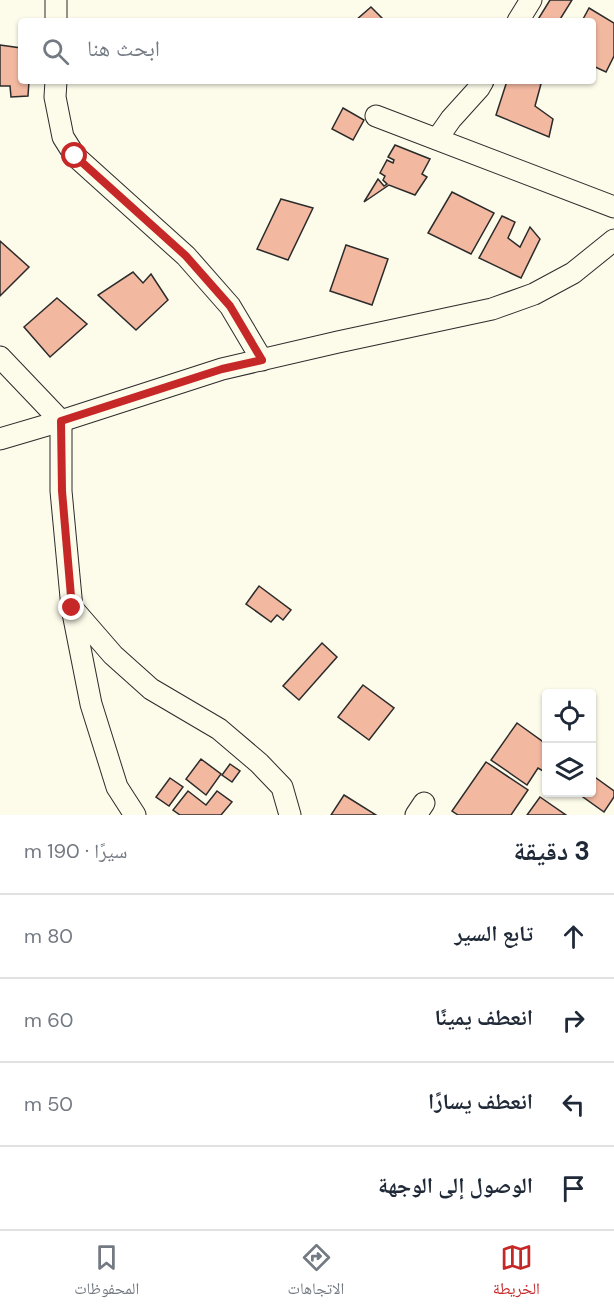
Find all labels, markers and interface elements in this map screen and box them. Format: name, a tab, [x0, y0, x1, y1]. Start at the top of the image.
search box	[18, 18, 596, 84]
text: ابحث هنا	[87, 34, 160, 63]
icon: search	[39, 35, 72, 68]
route start	[61, 142, 87, 168]
route end	[58, 594, 84, 620]
map controls	[542, 689, 596, 797]
button: locate	[542, 689, 596, 743]
button: layers	[542, 743, 596, 797]
text: 3 دقيقة	[514, 834, 590, 868]
text: سيرًا · 190 m	[24, 838, 127, 864]
text: تابع السير	[454, 919, 533, 948]
icon: ahead	[557, 920, 590, 953]
text: 80 m	[24, 923, 73, 949]
text: انعطف يمينًا	[435, 1003, 533, 1032]
icon: right	[557, 1004, 590, 1037]
text: 60 m	[24, 1007, 73, 1033]
text: انعطف يسارًا	[428, 1087, 533, 1116]
icon: left	[557, 1088, 590, 1121]
text: 50 m	[24, 1091, 73, 1117]
text: الوصول إلى الوجهة	[378, 1171, 533, 1200]
icon: arrive	[557, 1172, 590, 1205]
tab: المحفوظات	[74, 1241, 139, 1304]
tab: الاتجاهات	[288, 1241, 344, 1304]
tab: الخريطة	[493, 1241, 540, 1304]

